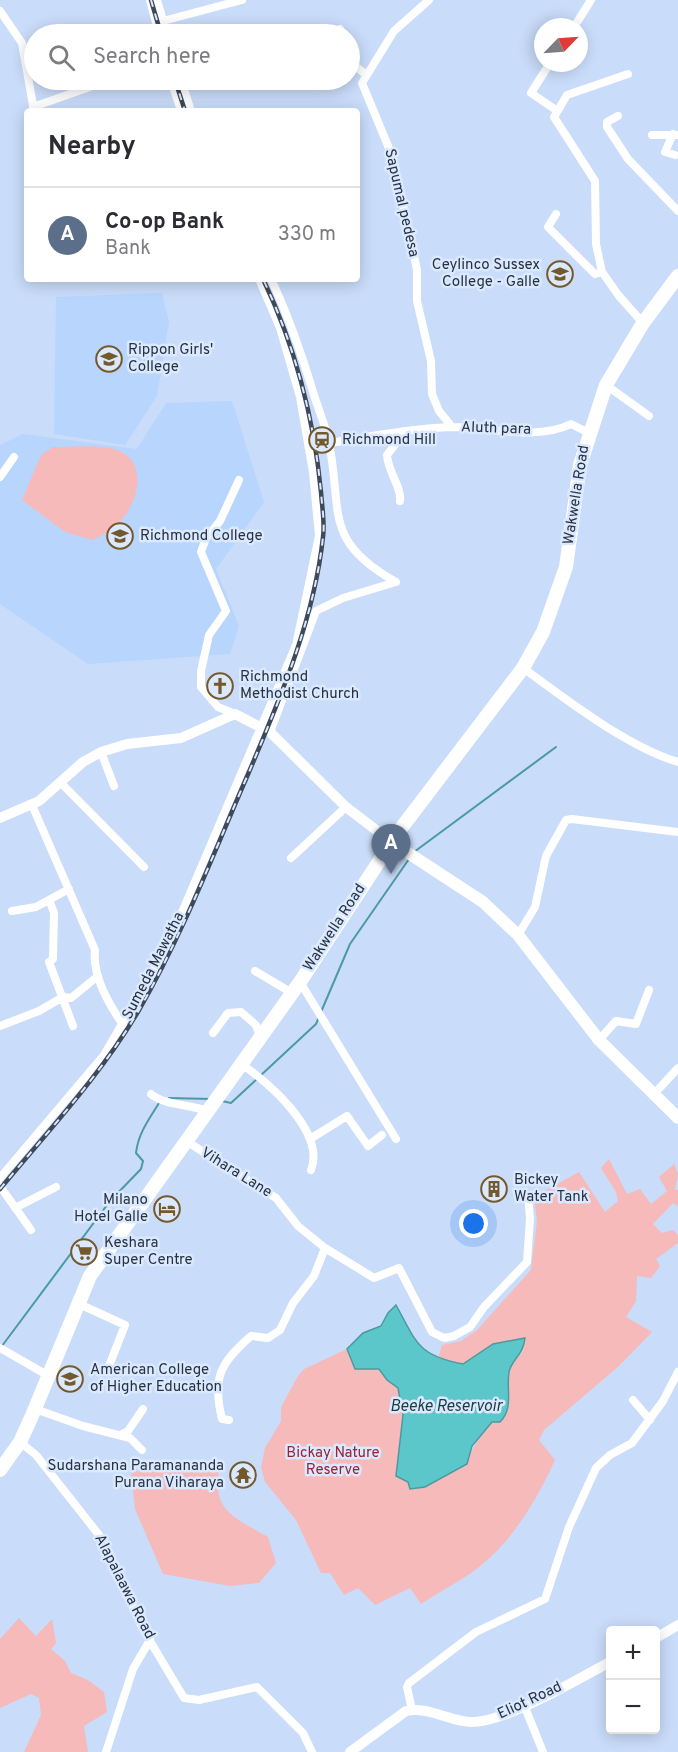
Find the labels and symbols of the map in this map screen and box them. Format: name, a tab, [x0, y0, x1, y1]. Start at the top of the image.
north arrow	[534, 18, 588, 72]
street label: Sapumal pedesa	[379, 147, 423, 259]
place label: Ceylinco Sussex College - Galle	[432, 256, 540, 292]
school or university icon: Ceylinco Sussex College - Galle	[545, 259, 575, 289]
place label: Rippon Girls' College	[128, 341, 213, 377]
school or university icon: Rippon Girls' College	[94, 344, 124, 374]
street label: Aluth para	[461, 418, 531, 440]
station icon: Richmond Hill	[307, 425, 337, 455]
place label: Richmond Hill	[342, 431, 436, 450]
street label: Wakwella Road	[560, 444, 594, 546]
school or university icon: Richmond College	[105, 521, 135, 551]
place label: Richmond College	[140, 527, 263, 546]
place label: Richmond Methodist Church	[240, 668, 359, 704]
church icon: Richmond Methodist Church	[205, 671, 235, 701]
pin: A	[372, 824, 410, 874]
street label: Wakwella Road	[300, 881, 370, 975]
street label: Sumeda Mawatha	[119, 909, 189, 1023]
street label: Vihara Lane	[197, 1144, 275, 1202]
place label: Bickey Water Tank	[514, 1171, 589, 1207]
building icon: Bickey Water Tank	[479, 1174, 509, 1204]
place label: Milano Hotel Galle	[74, 1191, 148, 1227]
hotel icon: Milano Hotel Galle	[152, 1194, 182, 1224]
your location	[459, 1209, 488, 1238]
place label: Keshara Super Centre	[104, 1234, 193, 1270]
supermarket icon: Keshara Super Centre	[69, 1237, 99, 1267]
place label: American College of Higher Education	[90, 1361, 222, 1397]
school or university icon: American College of Higher Education	[55, 1364, 85, 1394]
water label: Beeke Reservoir	[390, 1397, 504, 1417]
park label: Bickay Nature Reserve	[286, 1444, 380, 1480]
place label: Sudarshana Paramananda Purana Viharaya	[48, 1457, 224, 1493]
temple icon: Sudarshana Paramananda Purana Viharaya	[228, 1460, 258, 1490]
street label: Alapalaawa Road	[89, 1531, 159, 1643]
street label: Eliot Road	[495, 1678, 565, 1724]

